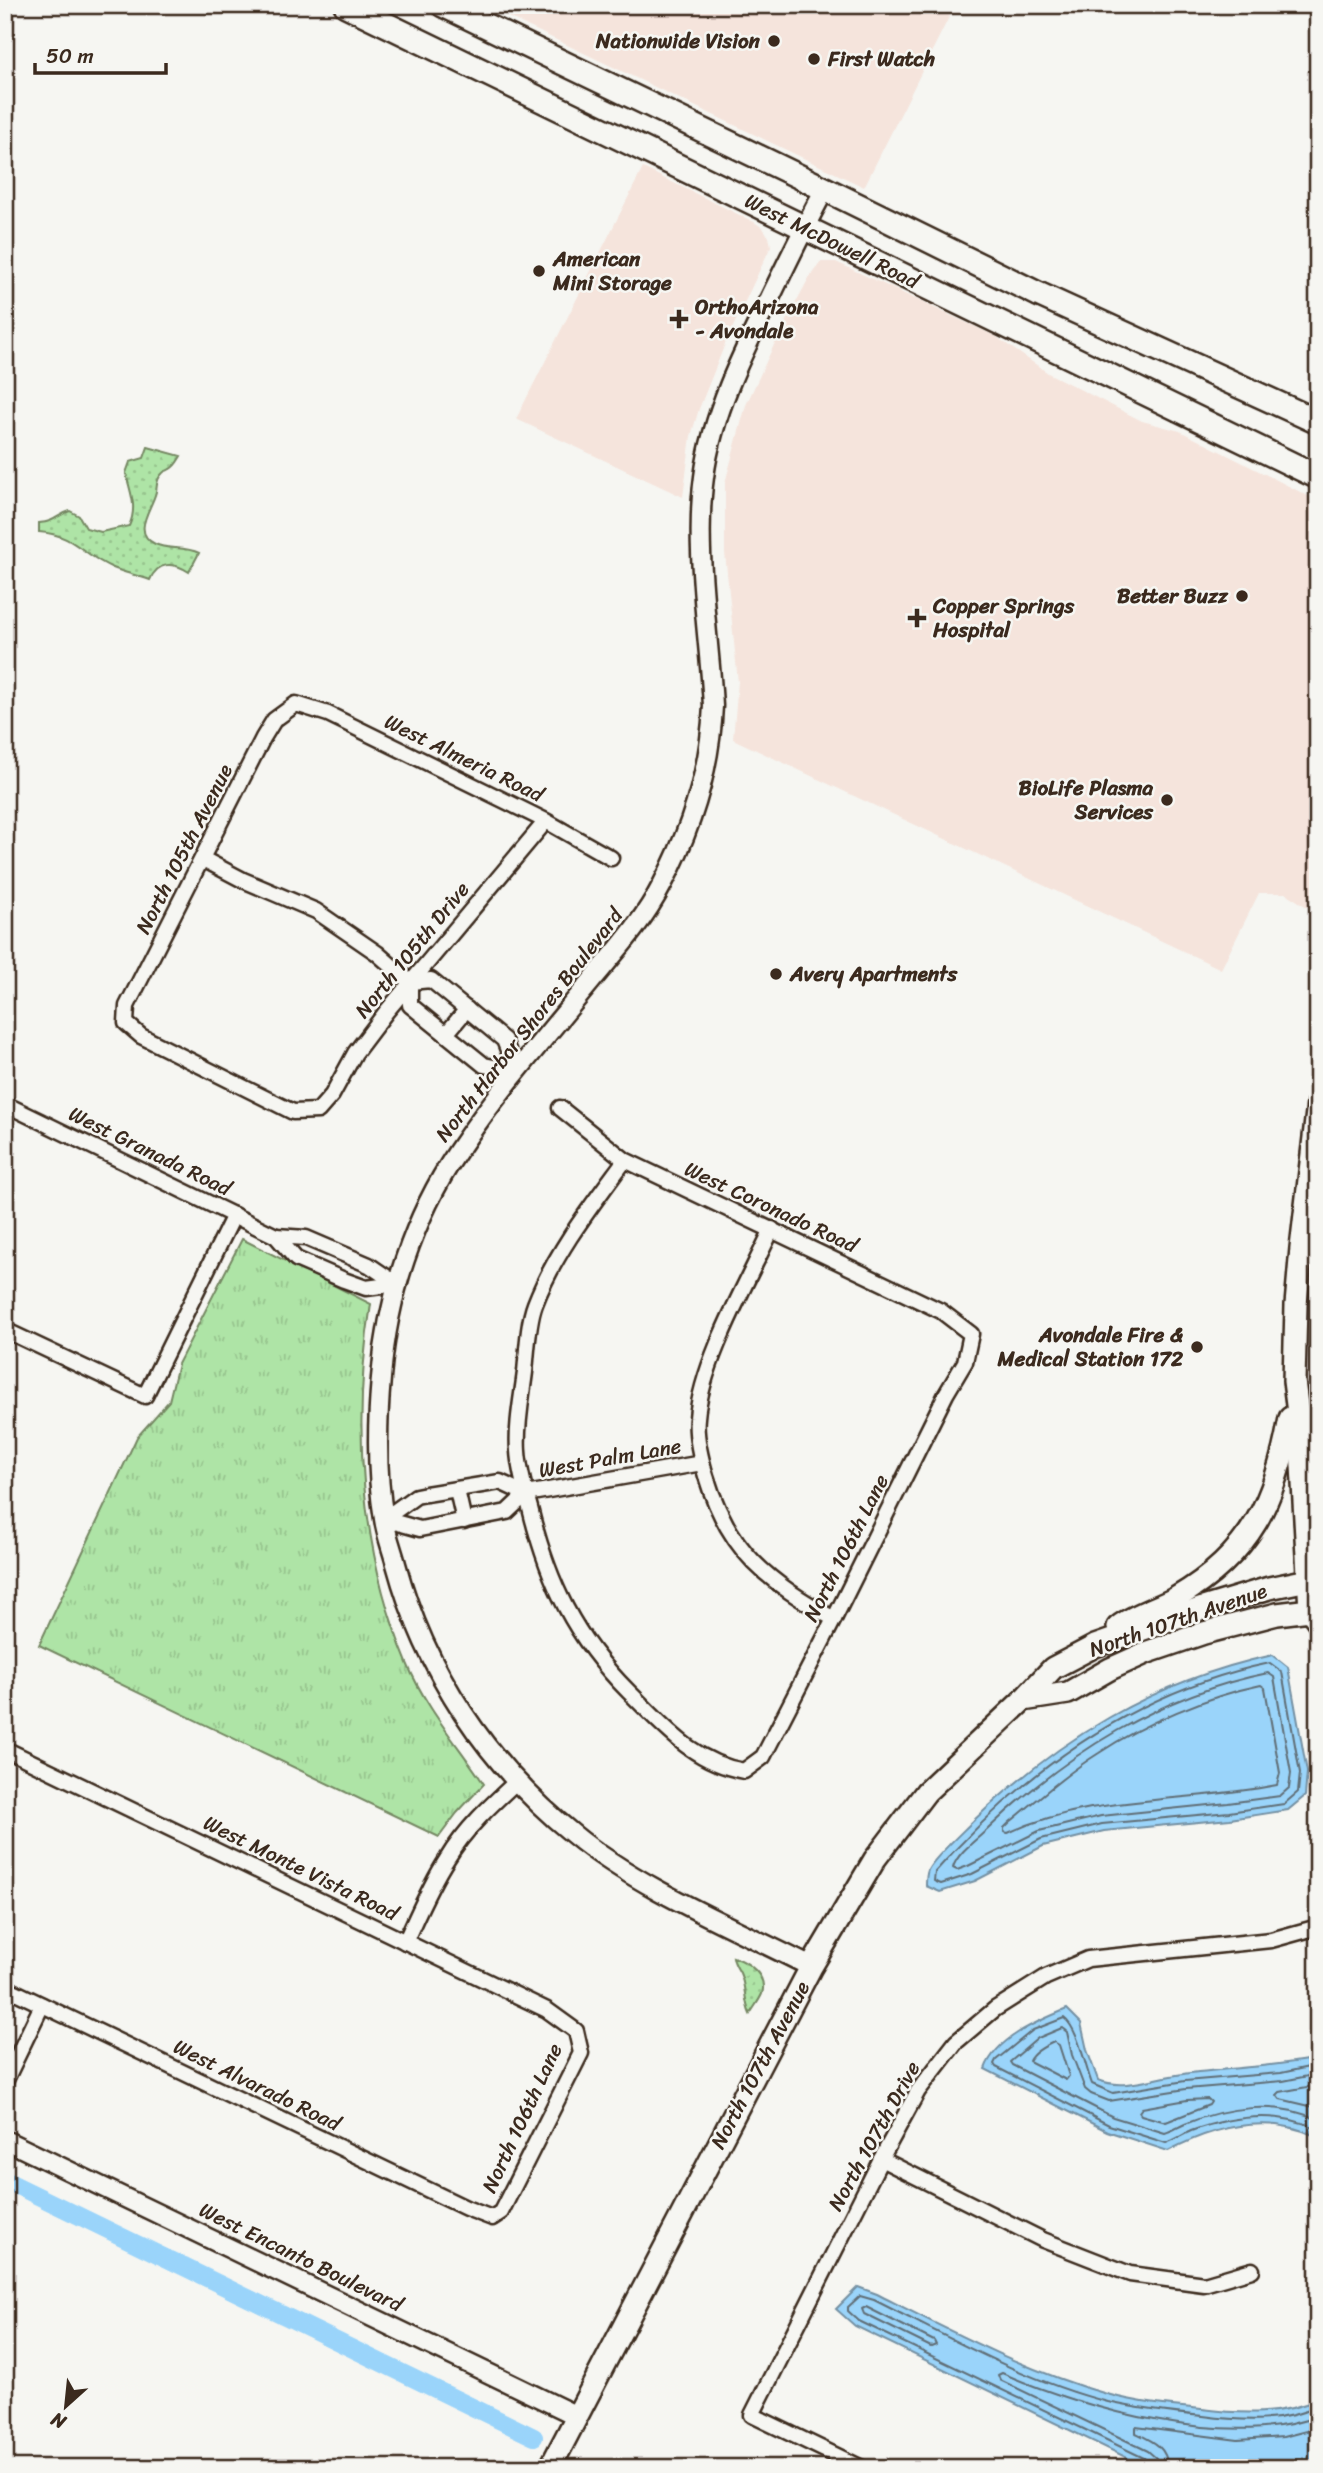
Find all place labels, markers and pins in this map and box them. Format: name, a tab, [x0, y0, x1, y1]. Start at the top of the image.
place label: Nationwide Vision	[595, 22, 761, 60]
marker: Nationwide Vision	[766, 33, 782, 49]
place label: First Watch	[827, 40, 935, 78]
marker: First Watch	[806, 51, 822, 67]
place label: American Mini Storage	[552, 240, 672, 302]
marker: American Mini Storage	[531, 263, 547, 279]
place label: OrthoArizona - Avondale	[695, 288, 819, 350]
marker: OrthoArizona - Avondale	[669, 309, 689, 329]
place label: Better Buzz	[1117, 577, 1229, 615]
place label: Copper Springs Hospital	[932, 587, 1075, 649]
marker: Better Buzz	[1234, 588, 1250, 604]
marker: Copper Springs Hospital	[907, 608, 927, 628]
place label: BioLife Plasma Services	[1018, 769, 1154, 831]
marker: BioLife Plasma Services	[1159, 792, 1175, 808]
place label: Avery Apartments	[789, 955, 959, 993]
marker: Avery Apartments	[768, 966, 784, 982]
place label: Avondale Fire & Medical Station 172	[996, 1316, 1184, 1378]
marker: Avondale Fire & Medical Station 172	[1189, 1339, 1205, 1355]

